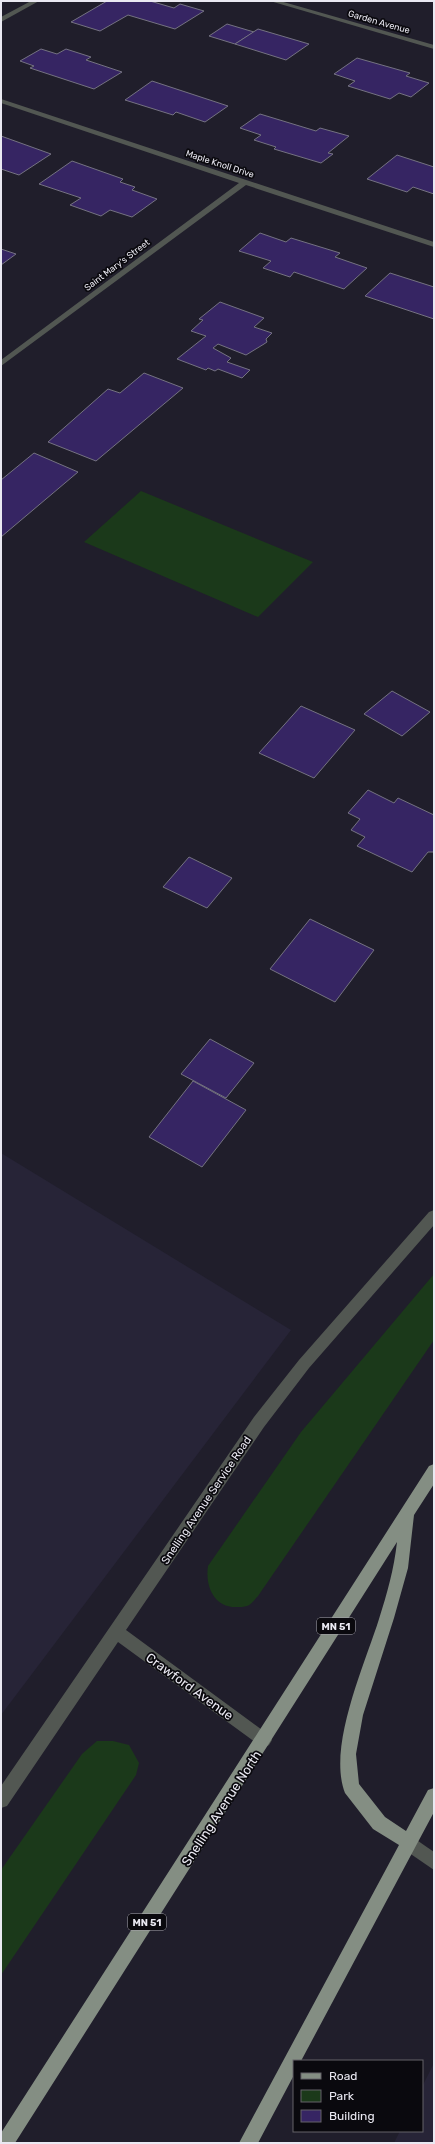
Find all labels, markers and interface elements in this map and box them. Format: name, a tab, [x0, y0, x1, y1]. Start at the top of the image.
street label: Garden Avenue	[347, 8, 411, 36]
street label: Maple Knoll Drive	[185, 148, 255, 180]
street label: Saint Mary's Street	[82, 237, 152, 293]
street label: Snelling Avenue Service Road	[159, 1434, 254, 1567]
road number: MN 51	[317, 1618, 355, 1634]
street label: Crawford Avenue	[143, 1650, 236, 1723]
street label: Snelling Avenue North	[179, 1748, 265, 1869]
road number: MN 51	[128, 1914, 166, 1930]
legend	[293, 2060, 423, 2132]
text: Road	[329, 2069, 357, 2083]
text: Park	[329, 2089, 355, 2103]
text: Building	[329, 2109, 375, 2123]

